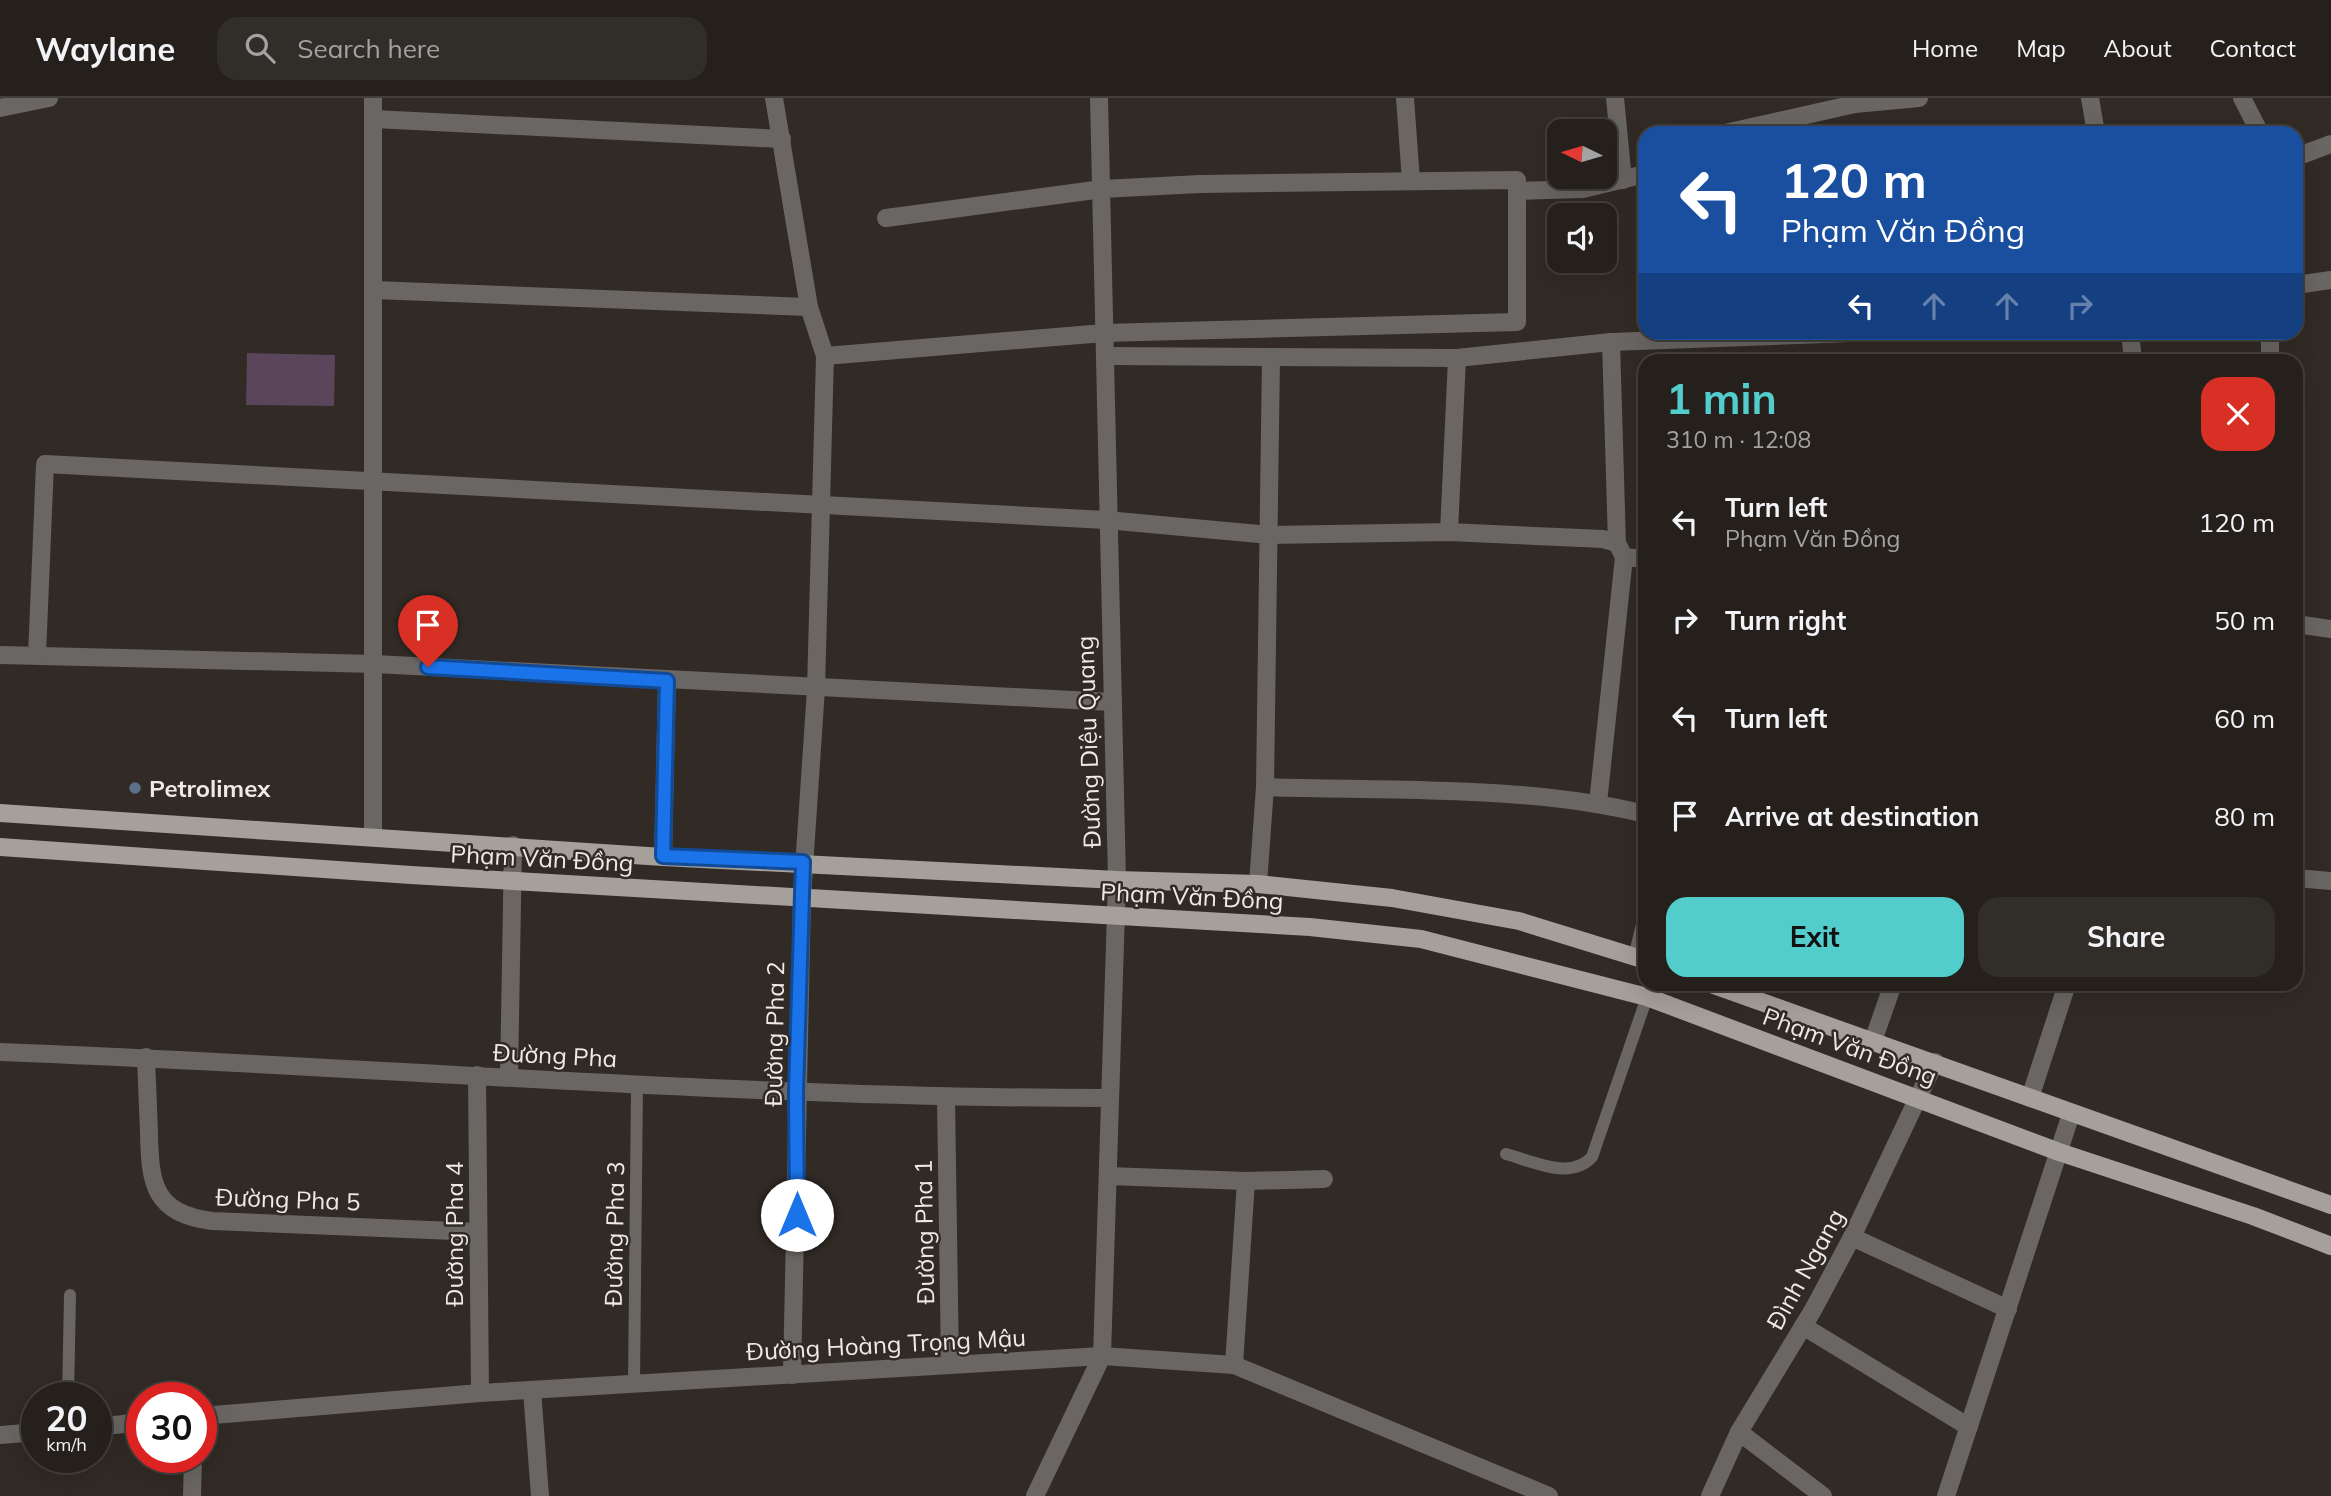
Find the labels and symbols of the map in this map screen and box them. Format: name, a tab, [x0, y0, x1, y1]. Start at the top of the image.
north arrow	[1547, 119, 1617, 189]
pin	[398, 595, 458, 667]
street label: Đường Diệu Quang	[1069, 635, 1107, 849]
place label: Petrolimex	[149, 773, 271, 803]
marker: Petrolimex	[127, 780, 143, 796]
street label: Phạm Văn Đồng	[450, 838, 634, 878]
street label: Phạm Văn Đồng	[1100, 876, 1284, 916]
street label: Đường Pha 2	[758, 961, 790, 1107]
street label: Phạm Văn Đồng	[1759, 1001, 1941, 1091]
street label: Đường Pha	[492, 1037, 618, 1073]
street label: Đường Pha 1	[908, 1159, 940, 1305]
street label: Đường Pha 4	[439, 1161, 469, 1307]
street label: Đường Pha 3	[598, 1161, 630, 1307]
position arrow	[760, 1178, 834, 1252]
street label: Đường Pha 5	[215, 1181, 361, 1217]
street label: Đình Ngang	[1760, 1203, 1850, 1335]
street label: Đường Hoàng Trọng Mậu	[745, 1322, 1027, 1366]
speed limit sign: 30	[126, 1382, 217, 1473]

